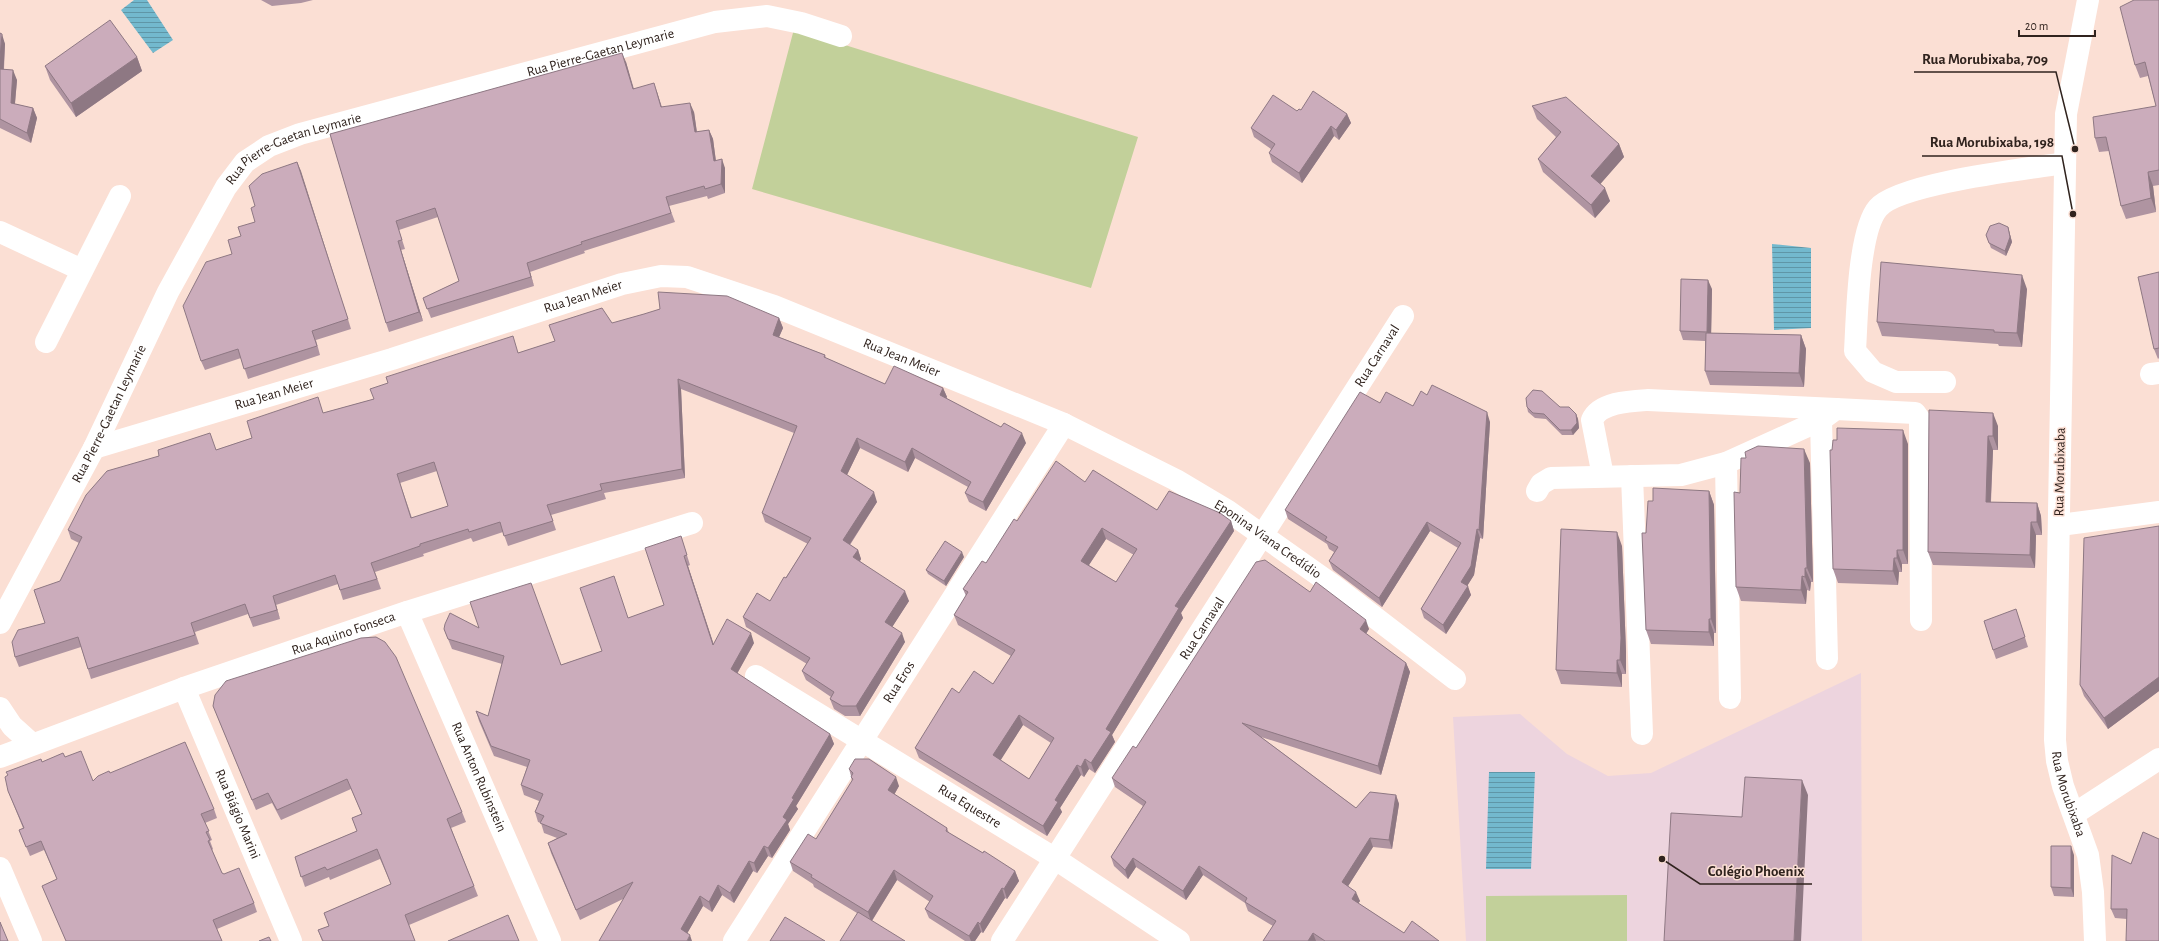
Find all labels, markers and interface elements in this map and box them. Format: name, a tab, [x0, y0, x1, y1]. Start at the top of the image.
scale bar	[2019, 12, 2095, 38]
text: 20 m	[2025, 20, 2048, 32]
street label: Rua Pierre-Gaetan Leymarie	[525, 26, 676, 79]
callout: Rua Morubixaba, 709	[1914, 45, 2056, 72]
text: Rua Morubixaba, 709	[1922, 52, 2048, 67]
street label: Rua Pierre-Gaetan Leymarie	[223, 111, 363, 187]
callout: Rua Morubixaba, 198	[1922, 129, 2062, 156]
text: Rua Morubixaba, 198	[1930, 135, 2054, 150]
street label: Rua Jean Meier	[542, 277, 624, 316]
street label: Rua Carnaval	[1352, 322, 1402, 390]
street label: Rua Jean Meier	[861, 336, 942, 380]
street label: Rua Pierre-Gaetan Leymarie	[70, 343, 149, 485]
street label: Rua Jean Meier	[233, 376, 316, 413]
street label: Rua Morubixaba	[2052, 427, 2068, 517]
street label: Eponina Viana Credídio	[1212, 497, 1324, 582]
street label: Rua Carnaval	[1177, 595, 1227, 662]
street label: Rua Aquino Fonseca	[290, 609, 397, 658]
street label: Rua Eros	[881, 659, 918, 706]
street label: Rua Anton Rubinstein	[449, 720, 509, 834]
street label: Rua Morubixaba	[2049, 751, 2088, 839]
street label: Rua Biágio Marini	[212, 767, 263, 861]
street label: Rua Equestre	[935, 782, 1003, 831]
callout: Colégio Phoenix	[1700, 857, 1812, 884]
text: Colégio Phoenix	[1708, 864, 1804, 879]

